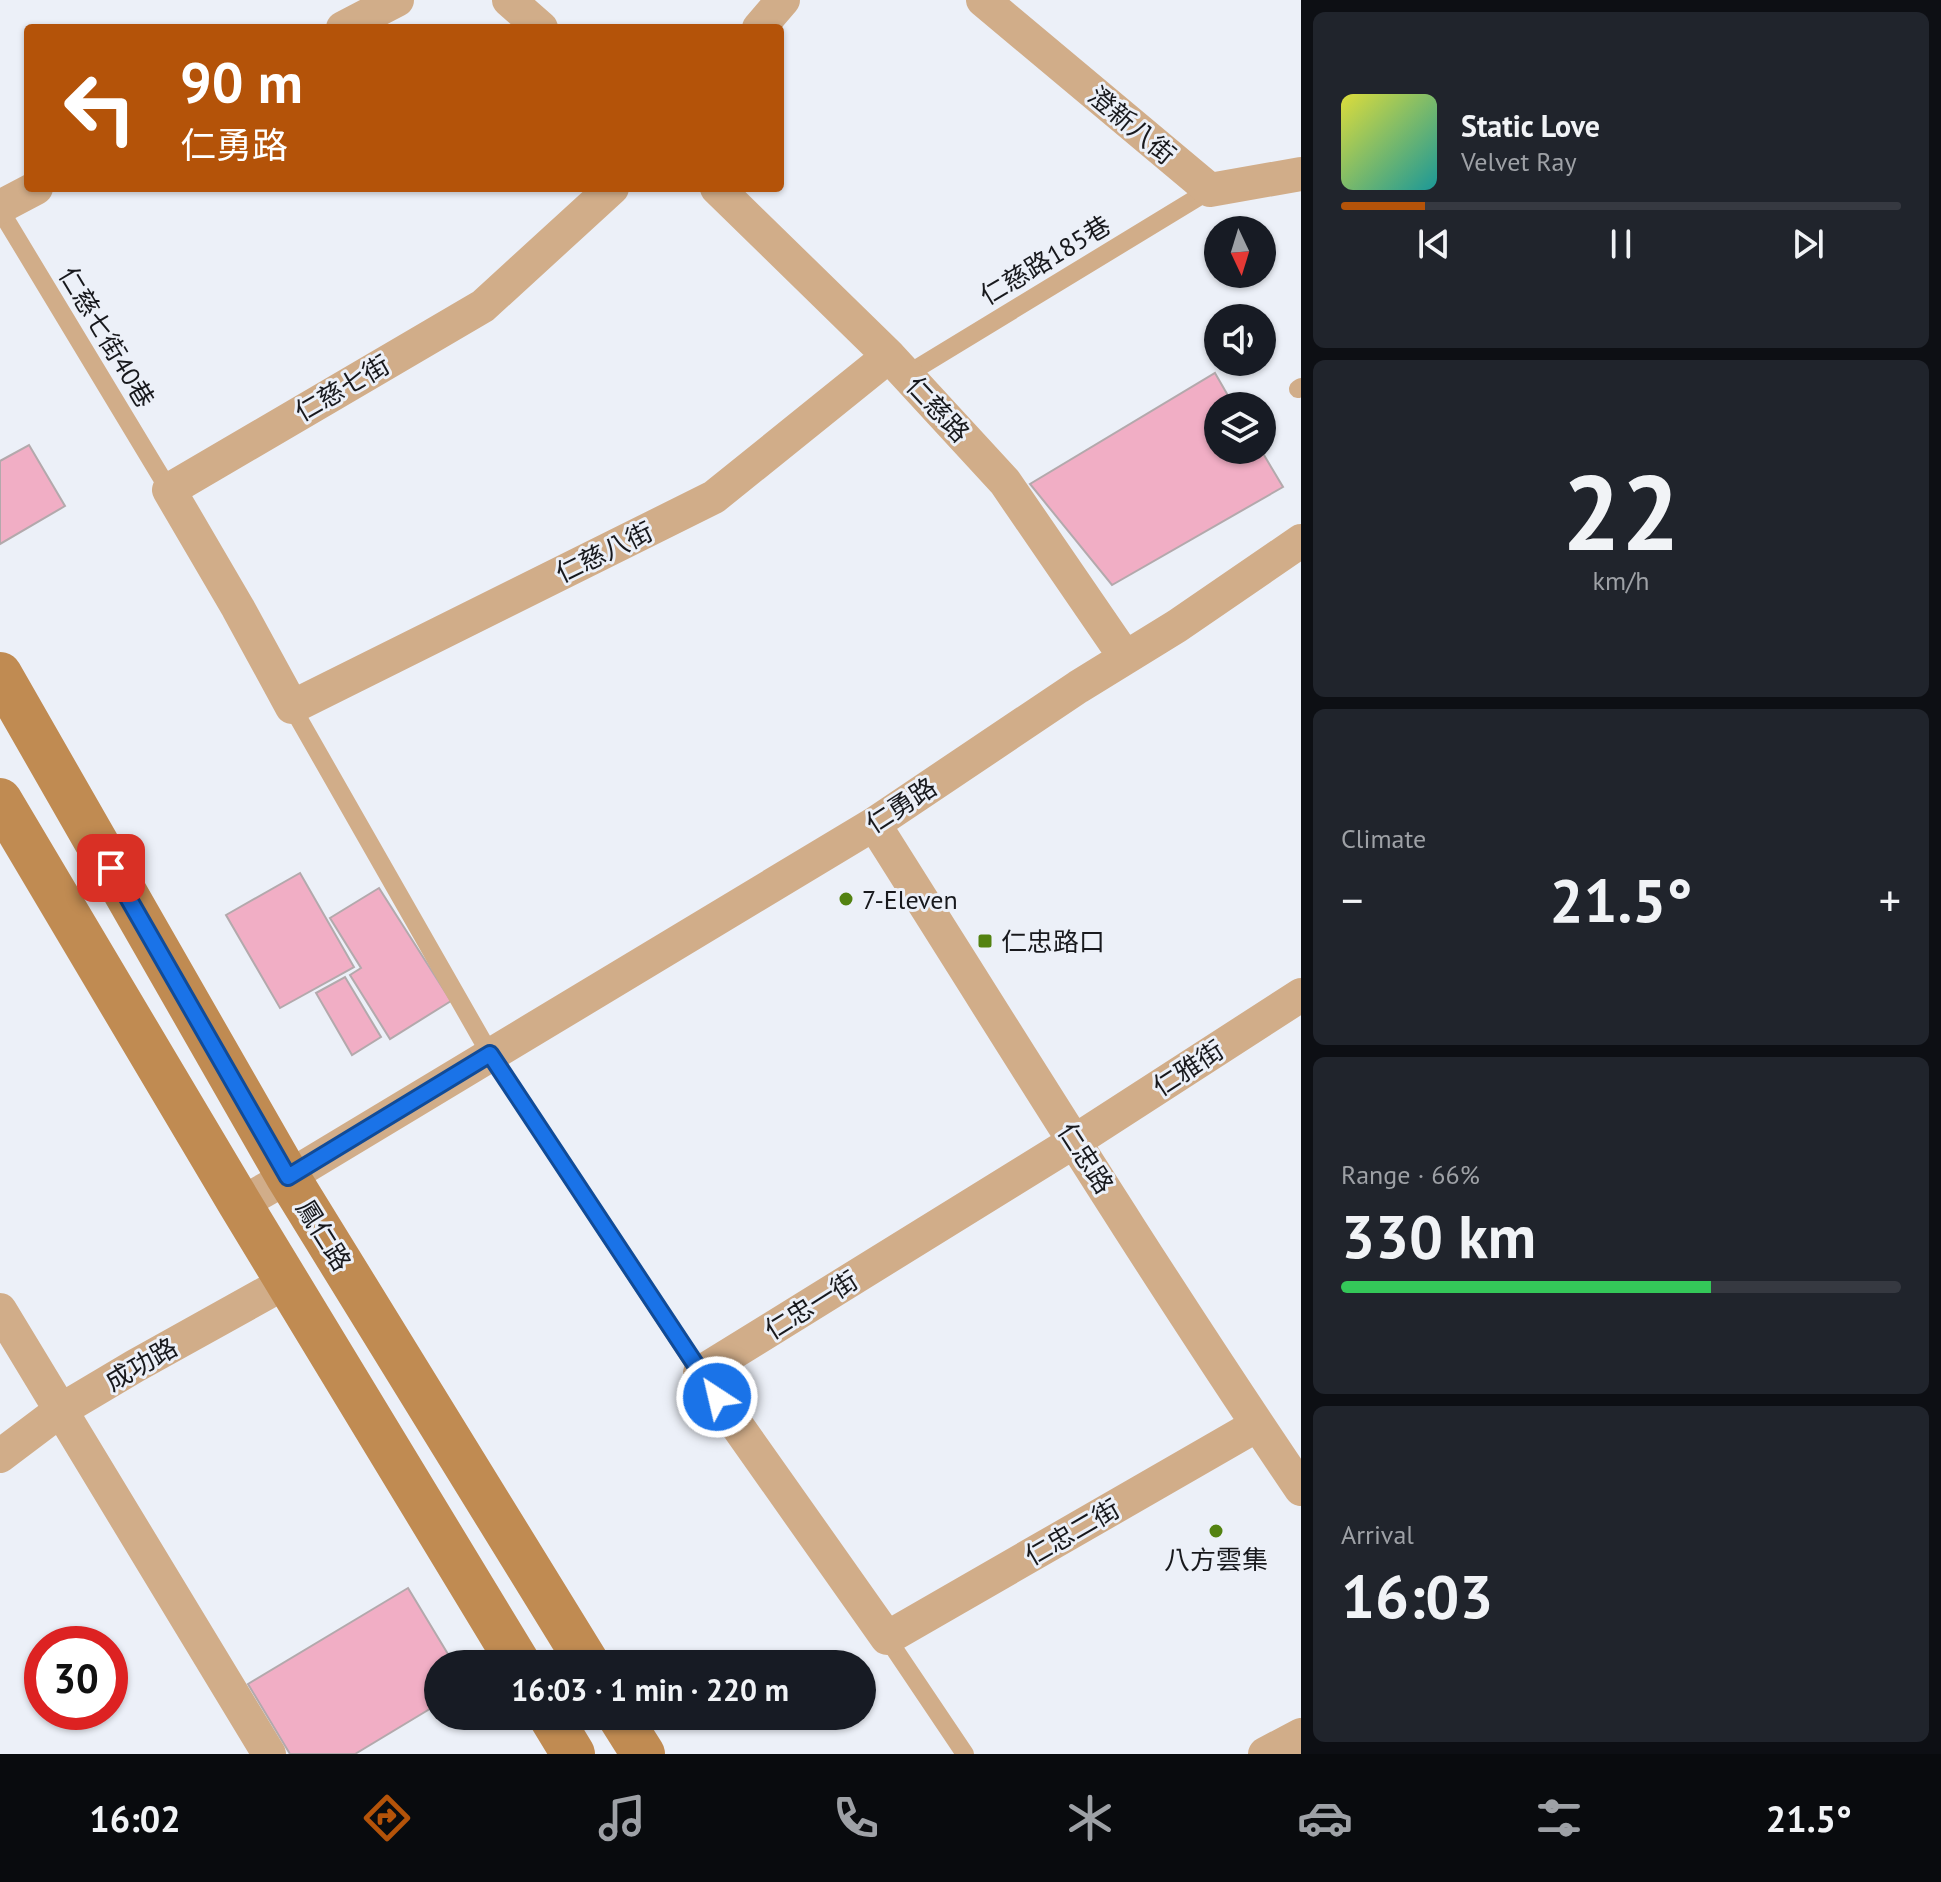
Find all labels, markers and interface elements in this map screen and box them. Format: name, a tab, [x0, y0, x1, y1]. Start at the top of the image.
text: 90 m	[180, 46, 303, 118]
icon: left	[48, 56, 152, 160]
street label: 澄新八街	[1082, 79, 1182, 171]
text: Static Love	[1461, 106, 1600, 145]
text: 仁勇路	[180, 121, 288, 168]
text: Velvet Ray	[1461, 145, 1577, 178]
street label: 仁慈路185巷	[974, 208, 1116, 312]
north arrow	[1204, 216, 1276, 288]
map controls	[1204, 216, 1276, 464]
icon: previous	[1412, 222, 1456, 266]
icon: pause	[1599, 222, 1643, 266]
icon: next	[1786, 222, 1830, 266]
street label: 仁慈七街40巷	[52, 261, 162, 413]
button: sound	[1204, 304, 1276, 376]
street label: 仁慈七街	[289, 348, 395, 428]
street label: 仁慈路	[899, 369, 977, 449]
button: layers	[1204, 392, 1276, 464]
text: 22	[1562, 444, 1680, 579]
street label: 仁慈八街	[550, 514, 658, 590]
text: km/h	[1593, 564, 1650, 597]
street label: 仁勇路	[859, 770, 943, 840]
text: Climate	[1341, 822, 1426, 855]
pin	[77, 834, 145, 902]
icon: arrive	[89, 846, 133, 890]
text: 21.5°	[1549, 861, 1693, 939]
text: −	[1341, 871, 1363, 928]
text: +	[1879, 871, 1901, 928]
place label: 7-Eleven	[862, 883, 958, 916]
marker: 7-Eleven	[837, 890, 855, 908]
place label: 仁忠路口	[1001, 925, 1105, 958]
marker: 仁忠路口	[976, 932, 994, 950]
street label: 仁雅街	[1146, 1033, 1230, 1103]
street label: 仁忠路	[1051, 1116, 1121, 1200]
text: Range · 66%	[1341, 1158, 1480, 1191]
street label: 鳳仁路	[289, 1193, 359, 1277]
text: 330 km	[1341, 1197, 1536, 1275]
street label: 仁忠一街	[758, 1263, 864, 1347]
street label: 成功路	[99, 1330, 183, 1398]
position arrow	[675, 1355, 759, 1439]
street label: 仁忠二街	[1019, 1492, 1125, 1572]
text: Arrival	[1341, 1518, 1414, 1551]
marker: 八方雲集	[1207, 1522, 1225, 1540]
place label: 八方雲集	[1164, 1543, 1268, 1576]
text: 16:03	[1341, 1557, 1493, 1635]
speed limit sign: 30	[24, 1626, 128, 1730]
text: 16:03 · 1 min · 220 m	[511, 1670, 789, 1709]
icon: directions	[359, 1790, 415, 1846]
icon: music	[594, 1790, 650, 1846]
icon: phone	[828, 1790, 884, 1846]
icon: climate	[1062, 1790, 1118, 1846]
icon: car	[1297, 1790, 1353, 1846]
icon: filters	[1531, 1790, 1587, 1846]
text: 16:02	[89, 1795, 181, 1842]
text: 21.5°	[1766, 1795, 1852, 1842]

